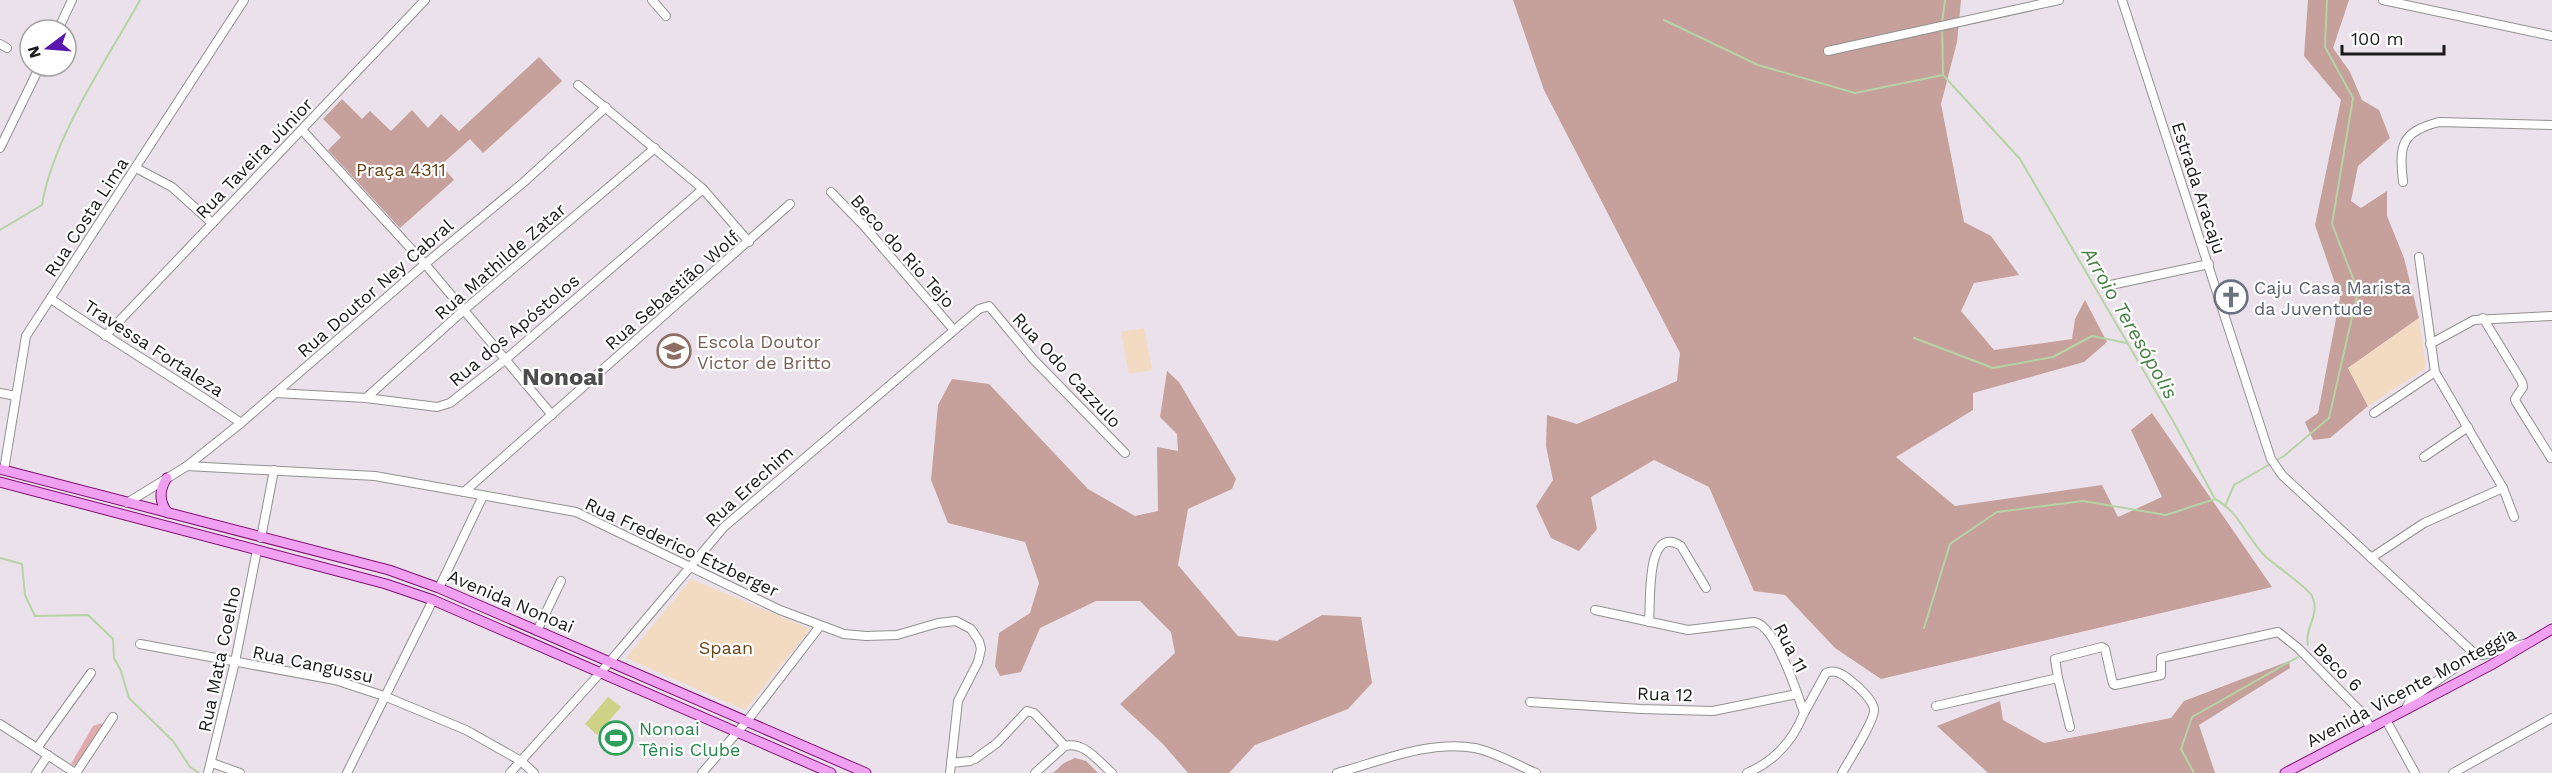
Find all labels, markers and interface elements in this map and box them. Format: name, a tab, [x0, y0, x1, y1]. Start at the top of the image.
north arrow	[18, 18, 78, 78]
scale bar	[2342, 18, 2444, 56]
text: 100 m	[2351, 28, 2404, 49]
text: N	[23, 44, 45, 60]
street label: Rua Taveira Júnior	[191, 93, 317, 223]
street label: Estrada Aracaju	[2168, 119, 2230, 257]
street label: Rua Costa Lima	[40, 154, 132, 280]
park label: Praça 4311	[356, 159, 446, 180]
street label: Beco do Rio Tejo	[847, 190, 959, 312]
street label: Rua Mathilde Zatar	[430, 198, 570, 324]
street label: Rua Doutor Ney Cabral	[293, 214, 458, 361]
street label: Rua Sebastião Wolf	[601, 226, 743, 354]
water label: Arroio Teresópolis	[2076, 242, 2183, 403]
street label: Rua dos Apóstolos	[445, 269, 583, 391]
place label: Caju Casa Marista da Juventude	[2254, 277, 2411, 319]
church icon: Caju Casa Marista da Juventude	[2213, 279, 2249, 315]
street label: Travessa Fortaleza	[80, 295, 228, 401]
street label: Rua Odo Cazzulo	[1008, 308, 1126, 432]
place label: Escola Doutor Victor de Britto	[697, 331, 831, 373]
school or university icon: Escola Doutor Victor de Britto	[656, 333, 692, 369]
district label: Nonoai	[522, 363, 604, 391]
street label: Rua Erechim	[701, 441, 797, 531]
street label: Rua Frederico Etzberger	[582, 493, 782, 601]
street label: Avenida Nonoai	[445, 565, 577, 637]
street label: Rua Mata Coelho	[193, 584, 245, 734]
street label: Rua 11	[1770, 620, 1812, 676]
street label: Avenida Vicente Monteggia	[2302, 623, 2520, 751]
park label: Spaan	[699, 637, 753, 658]
street label: Beco 6	[2309, 638, 2367, 696]
street label: Rua Cangussu	[251, 641, 375, 687]
street label: Rua 12	[1637, 683, 1693, 705]
place label: Nonoai Tênis Clube	[639, 718, 740, 760]
sports icon: Nonoai Tênis Clube	[598, 720, 634, 756]

